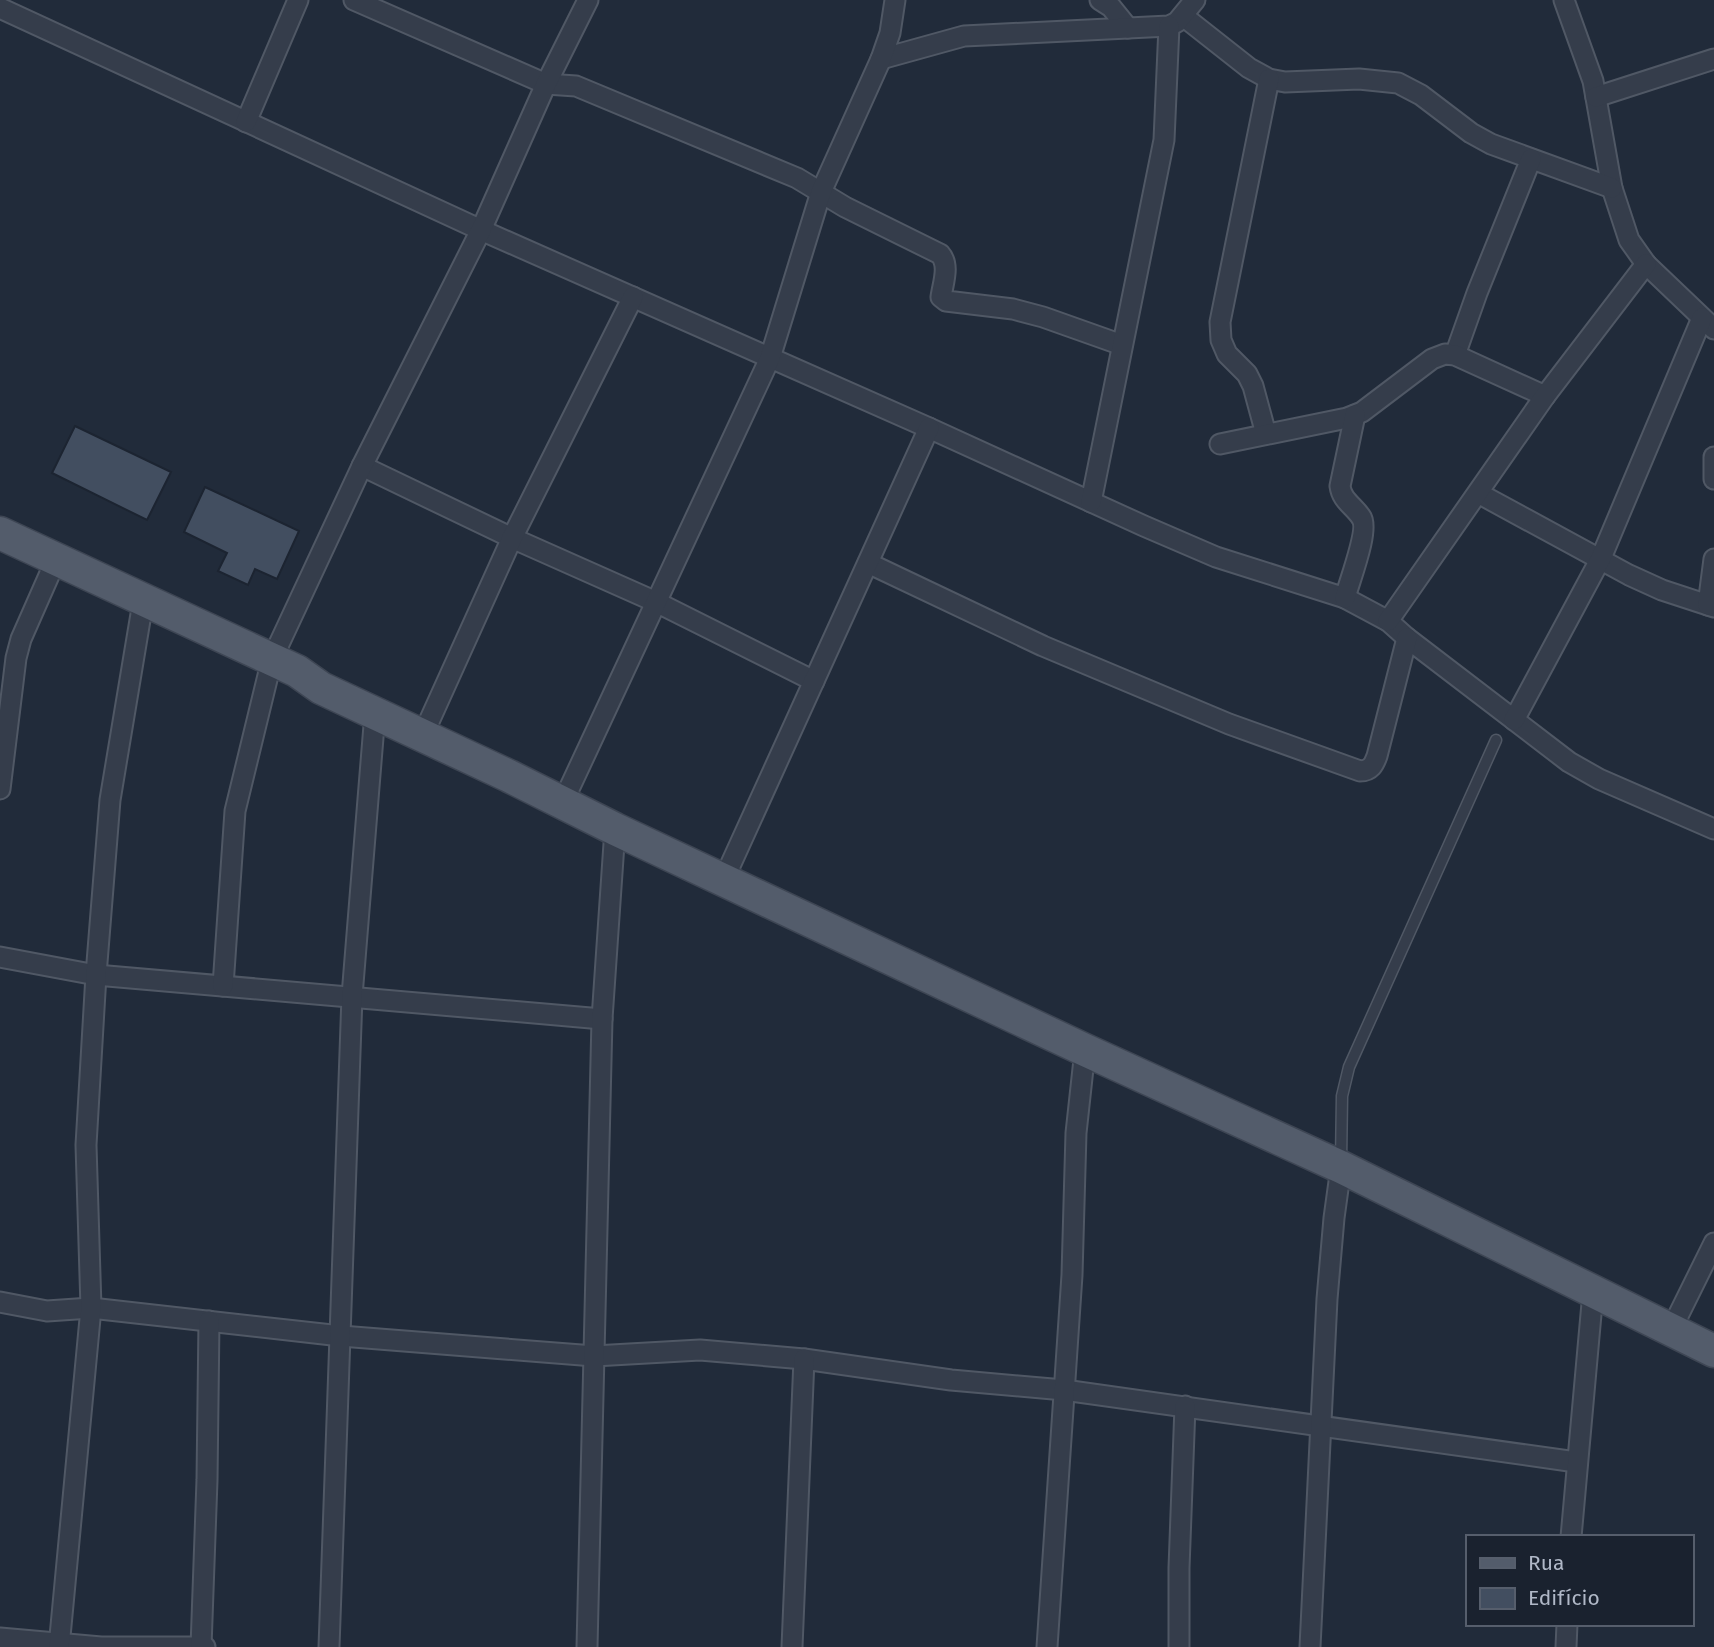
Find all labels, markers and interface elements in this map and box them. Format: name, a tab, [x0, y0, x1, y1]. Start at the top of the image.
legend	[1466, 1535, 1693, 1626]
text: Rua	[1528, 1550, 1564, 1576]
text: Edifício	[1528, 1585, 1600, 1611]

